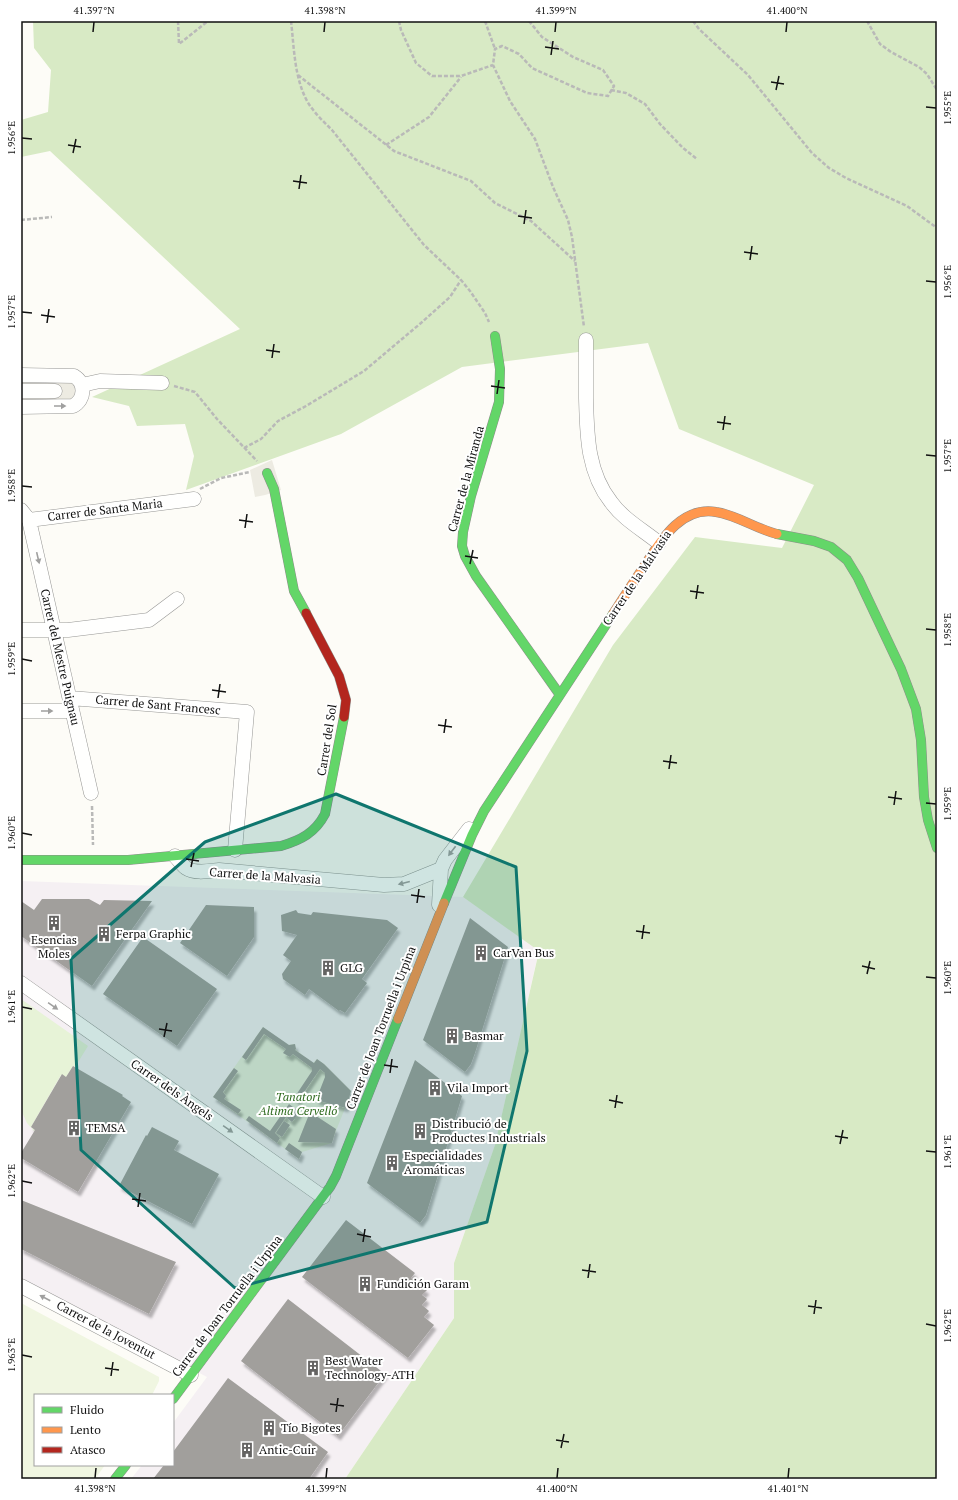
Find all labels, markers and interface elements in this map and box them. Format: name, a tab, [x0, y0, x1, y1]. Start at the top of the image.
text: 41.397°N	[74, 4, 115, 17]
text: 41.398°N	[305, 4, 346, 17]
text: 41.399°N	[536, 4, 577, 17]
text: 41.400°N	[767, 4, 808, 17]
text: 1.955°E	[941, 91, 954, 125]
text: 1.956°E	[5, 121, 18, 155]
text: 1.956°E	[941, 265, 954, 299]
text: 1.957°E	[5, 295, 18, 329]
one-way arrow	[54, 403, 66, 410]
street label: Carrer de la Miranda	[444, 424, 487, 534]
text: 1.957°E	[941, 439, 954, 473]
text: 1.958°E	[5, 469, 18, 503]
street label: Carrer de Santa Maria	[46, 495, 163, 524]
street label: Carrer de la Malvasia	[599, 527, 674, 628]
one-way arrow	[36, 552, 42, 564]
street label: Carrer del Mestre Puignau	[37, 587, 84, 727]
text: 1.958°E	[941, 613, 954, 647]
text: 1.959°E	[5, 642, 18, 676]
street label: Carrer de Sant Francesc	[95, 692, 222, 717]
street label: Carrer del Sol	[313, 703, 340, 777]
one-way arrow	[41, 708, 54, 714]
text: 1.959°E	[941, 787, 954, 821]
text: 1.960°E	[5, 816, 18, 850]
one-way arrow	[448, 845, 456, 856]
street label: Carrer de la Malvasia	[209, 864, 321, 887]
one-way arrow	[398, 880, 410, 886]
building icon: Esencias Moles	[45, 914, 63, 932]
building icon: Ferpa Graphic	[95, 925, 113, 943]
place label: Ferpa Graphic	[116, 926, 191, 941]
place label: Esencias Moles	[31, 932, 77, 961]
street label: Carrer de Joan Torruella i Urpina	[342, 944, 419, 1111]
building icon: CarVan Bus	[472, 944, 490, 962]
place label: CarVan Bus	[493, 945, 554, 960]
building icon: GLG	[319, 959, 337, 977]
place label: GLG	[340, 960, 364, 975]
text: 1.960°E	[941, 961, 954, 995]
text: 1.961°E	[5, 990, 18, 1024]
one-way arrow	[48, 1002, 58, 1010]
building icon: Basmar	[443, 1027, 461, 1045]
place label: Basmar	[464, 1028, 504, 1043]
street label: Carrer dels Àngels	[128, 1056, 216, 1124]
building icon: Vila Import	[426, 1079, 444, 1097]
place label: Vila Import	[447, 1080, 509, 1095]
park label: Tanatori Altima Cervelló	[258, 1089, 337, 1118]
place label: Distribució de Productes Industrials	[432, 1116, 546, 1145]
building icon: TEMSA	[65, 1119, 83, 1137]
place label: TEMSA	[86, 1120, 126, 1135]
building icon: Distribució de Productes Industrials	[411, 1122, 429, 1140]
one-way arrow	[222, 1125, 233, 1133]
text: 1.961°E	[941, 1135, 954, 1169]
place label: Especialidades Aromáticas	[404, 1148, 482, 1177]
building icon: Especialidades Aromáticas	[383, 1154, 401, 1172]
text: 1.962°E	[5, 1164, 18, 1198]
street label: Carrer de Joan Torruella i Urpina	[168, 1232, 285, 1379]
building icon: Fundición Garam	[356, 1275, 374, 1293]
place label: Fundición Garam	[377, 1276, 470, 1291]
one-way arrow	[39, 1295, 50, 1301]
street label: Carrer de la Joventut	[54, 1297, 159, 1362]
text: 1.962°E	[941, 1309, 954, 1343]
text: 1.963°E	[5, 1338, 18, 1372]
place label: Best Water Technology-ATH	[325, 1353, 415, 1382]
building icon: Best Water Technology-ATH	[304, 1359, 322, 1377]
legend	[34, 1394, 174, 1466]
text: Fluido	[70, 1402, 104, 1417]
building icon: Tío Bigotes	[260, 1419, 278, 1437]
place label: Tío Bigotes	[281, 1420, 341, 1435]
text: Lento	[70, 1422, 101, 1437]
building icon: Antic-Cuir	[238, 1441, 256, 1459]
text: Atasco	[70, 1442, 106, 1457]
place label: Antic-Cuir	[259, 1442, 316, 1457]
text: 41.398°N	[75, 1482, 116, 1495]
text: 41.399°N	[306, 1482, 347, 1495]
text: 41.400°N	[537, 1482, 578, 1495]
text: 41.401°N	[768, 1482, 809, 1495]

